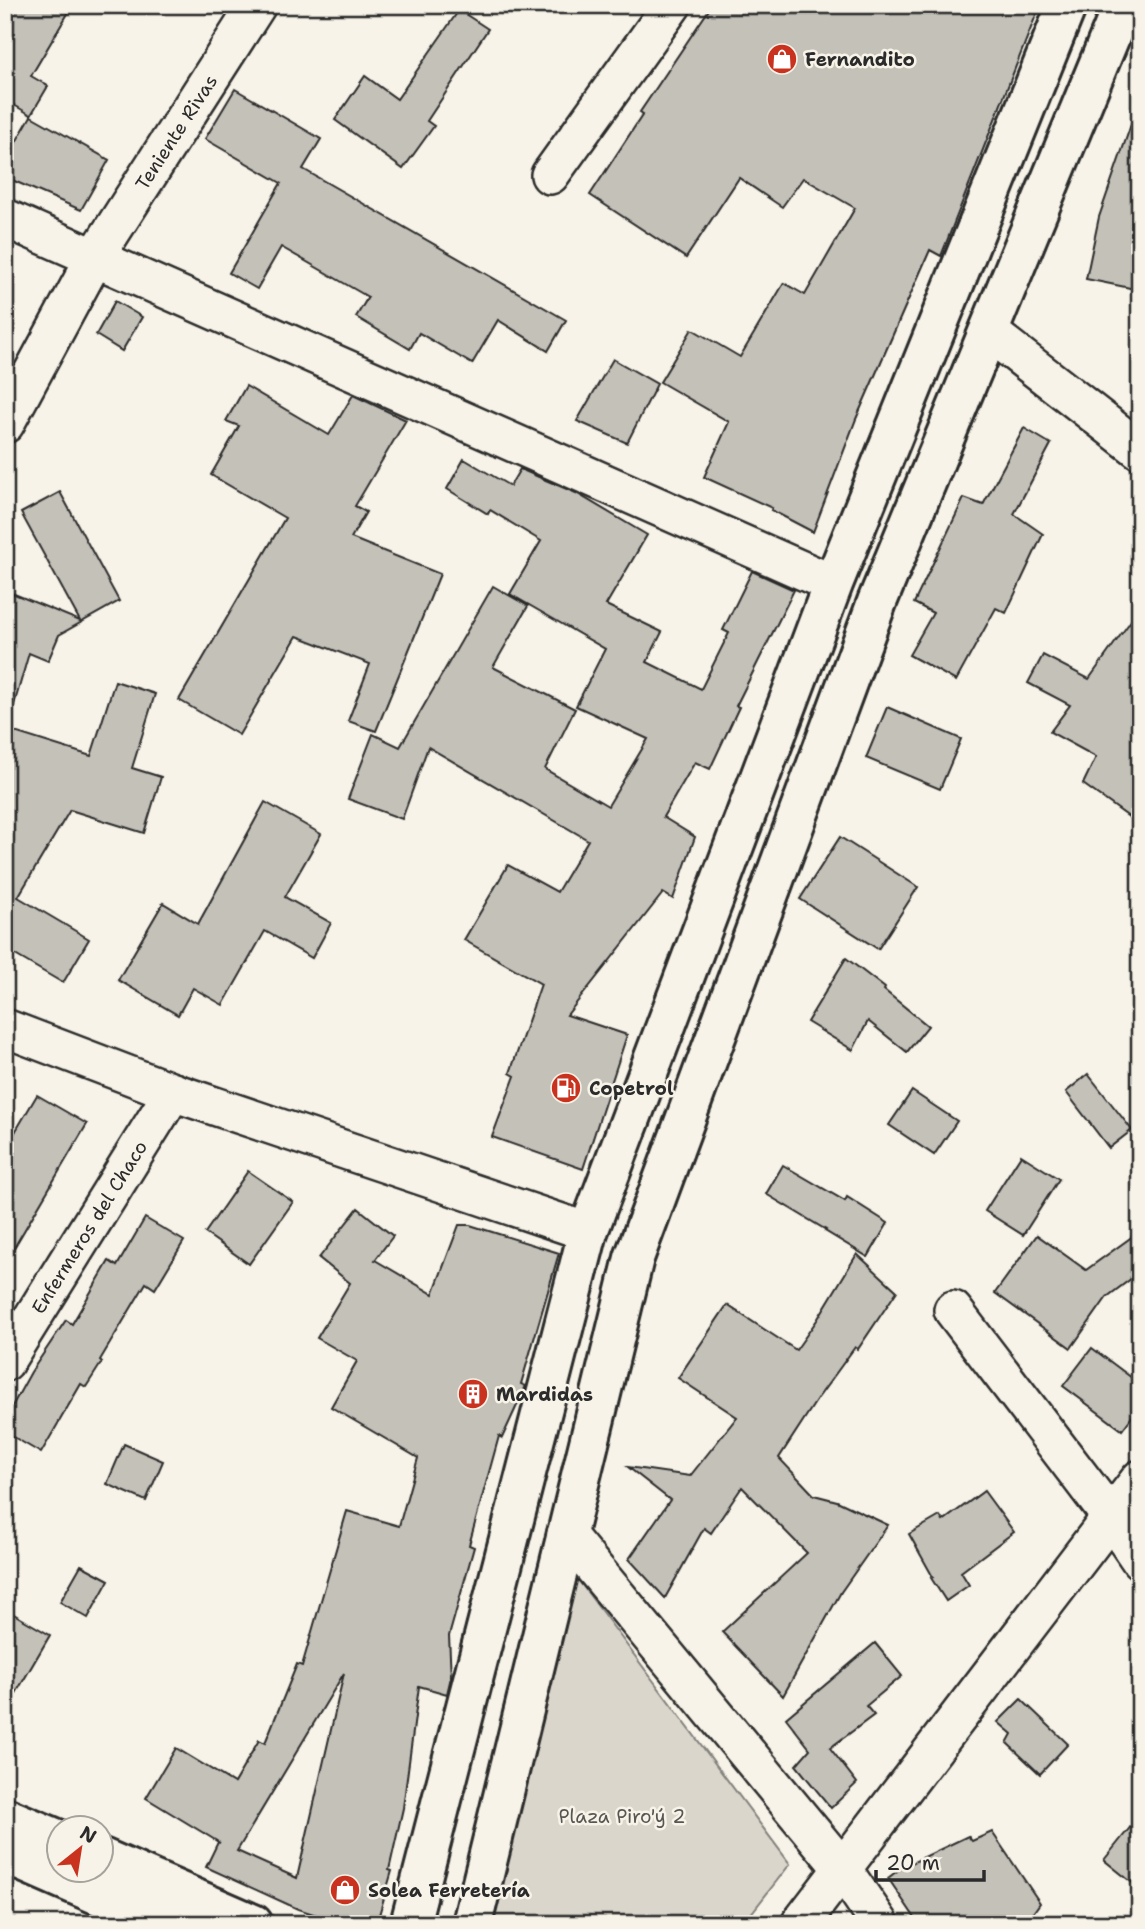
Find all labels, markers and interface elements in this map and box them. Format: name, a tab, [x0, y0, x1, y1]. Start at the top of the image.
shop icon: Fernandito	[765, 42, 799, 76]
place label: Fernandito	[805, 47, 915, 72]
street label: Teniente Rivas	[130, 70, 223, 195]
fuel station icon: Copetrol	[549, 1071, 583, 1105]
place label: Copetrol	[589, 1076, 674, 1101]
street label: Enfermeros del Chaco	[26, 1136, 153, 1319]
building icon: Mardidas	[456, 1377, 490, 1411]
place label: Mardidas	[496, 1382, 593, 1407]
park label: Plaza Piro'ý 2	[559, 1804, 686, 1829]
north arrow	[46, 1814, 116, 1884]
text: N	[75, 1820, 101, 1849]
scale bar	[876, 1838, 984, 1882]
text: 20 m	[886, 1849, 940, 1877]
shop icon: Solea Ferretería	[328, 1873, 362, 1907]
place label: Solea Ferretería	[368, 1878, 530, 1903]

